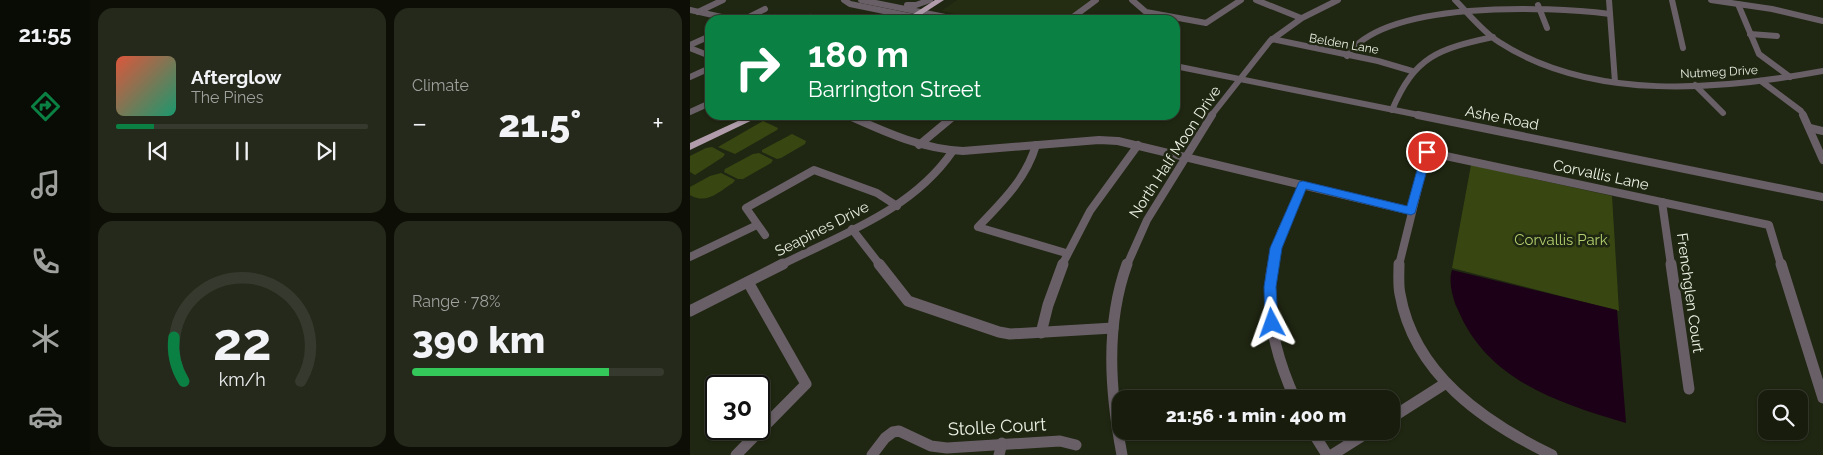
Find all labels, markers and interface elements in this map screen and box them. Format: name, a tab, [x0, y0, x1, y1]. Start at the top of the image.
text: 21:55	[18, 21, 72, 47]
street label: Belden Lane	[1308, 31, 1380, 57]
text: 180 m	[808, 34, 909, 75]
icon: right	[725, 35, 790, 100]
street label: Nutmeg Drive	[1680, 63, 1758, 81]
text: Afterglow	[191, 66, 281, 88]
text: Climate	[412, 76, 469, 95]
text: Barrington Street	[808, 76, 981, 102]
street label: North Half Moon Drive	[1125, 82, 1225, 222]
text: The Pines	[191, 88, 263, 107]
icon: directions	[28, 89, 63, 124]
text: 21.5°	[498, 101, 581, 146]
street label: Ashe Road	[1464, 102, 1540, 134]
text: −	[412, 107, 427, 140]
text: +	[652, 107, 664, 140]
pin	[1406, 131, 1448, 173]
icon: previous	[144, 137, 172, 165]
icon: pause	[228, 137, 256, 165]
icon: next	[312, 137, 340, 165]
icon: arrive	[1413, 138, 1441, 166]
street label: Corvallis Lane	[1551, 156, 1651, 194]
icon: music	[28, 167, 63, 202]
street label: Seapines Drive	[772, 198, 872, 260]
park label: Corvallis Park	[1514, 231, 1608, 249]
street label: Frenchglen Court	[1673, 232, 1707, 354]
icon: phone	[28, 244, 63, 279]
text: Range · 78%	[412, 292, 500, 311]
position arrow	[1245, 296, 1297, 348]
text: 22	[213, 311, 271, 372]
text: 390 km	[412, 317, 545, 362]
icon: climate	[28, 321, 63, 356]
text: km/h	[218, 369, 266, 390]
speed limit sign: 30	[705, 375, 770, 440]
map controls	[1758, 390, 1808, 440]
button: search	[1758, 390, 1808, 440]
icon: car	[28, 399, 63, 434]
text: 21:56 · 1 min · 400 m	[1166, 404, 1346, 426]
street label: Stolle Court	[947, 413, 1047, 440]

